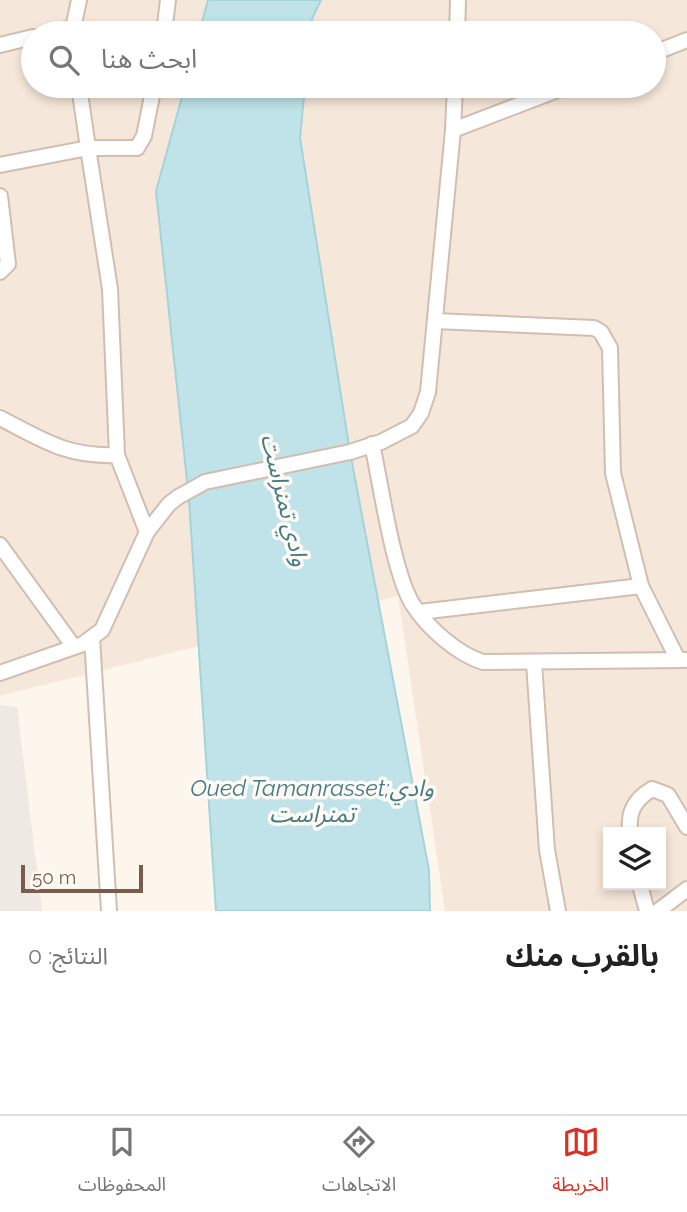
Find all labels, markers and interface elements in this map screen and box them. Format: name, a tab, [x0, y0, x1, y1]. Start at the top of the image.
search box	[21, 21, 666, 98]
icon: search	[45, 41, 83, 79]
text: ابحث هنا	[101, 44, 197, 74]
water label: وادي تمنراست	[251, 431, 315, 570]
water label: Oued Tamanrasset;وادي تمنراست	[190, 774, 434, 828]
map controls	[603, 827, 666, 890]
button: layers	[603, 827, 666, 890]
scale bar	[21, 862, 144, 894]
text: 50 m	[32, 866, 76, 888]
text: بالقرب منك	[506, 938, 659, 973]
text: النتائج: 0	[28, 942, 108, 969]
tab: المحفوظات	[78, 1123, 166, 1205]
tab: الاتجاهات	[322, 1123, 396, 1205]
tab: الخريطة	[552, 1123, 609, 1205]

